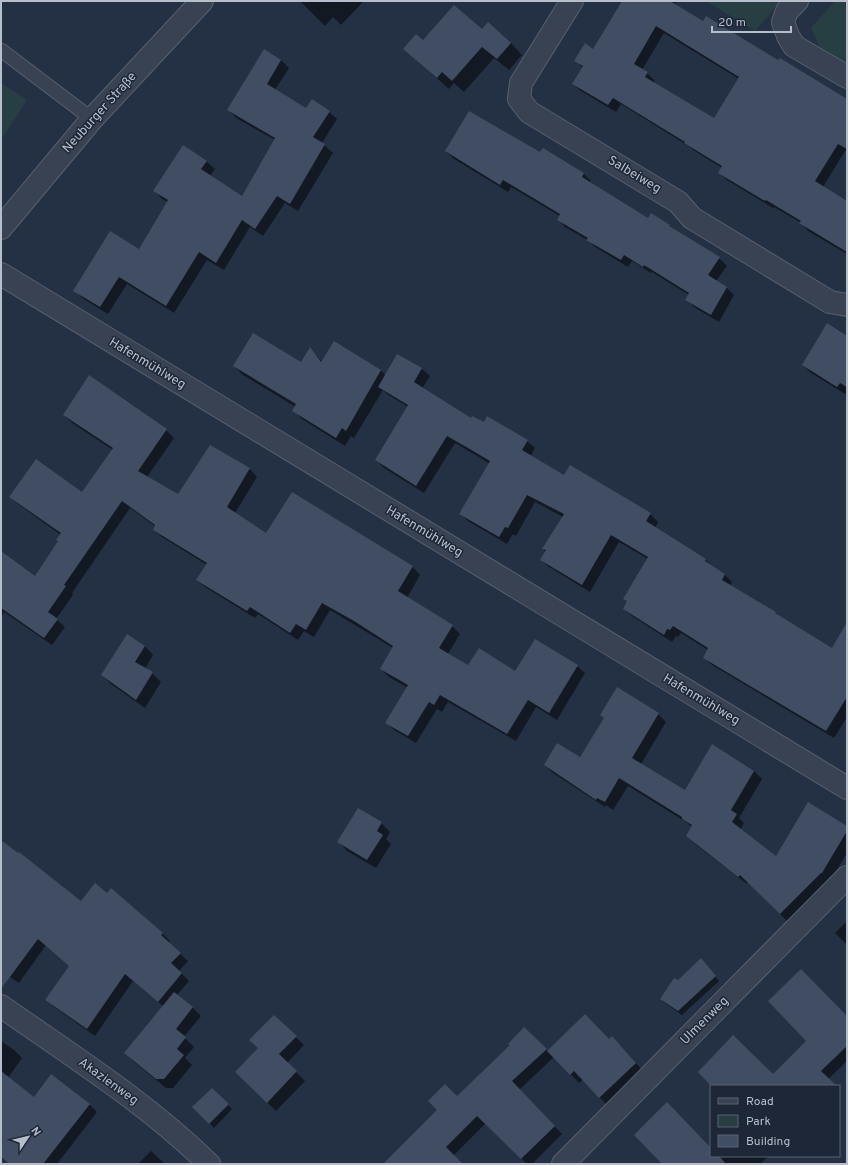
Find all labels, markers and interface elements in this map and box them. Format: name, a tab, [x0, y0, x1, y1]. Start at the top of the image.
scale bar	[712, 8, 791, 34]
text: 20 m	[718, 15, 746, 31]
street label: Neuburger Straße	[59, 69, 141, 157]
street label: Salbeiweg	[604, 153, 664, 197]
street label: Hafenmühlweg	[106, 335, 188, 393]
street label: Hafenmühlweg	[383, 503, 465, 561]
street label: Hafenmühlweg	[660, 671, 742, 729]
street label: Ulmenweg	[678, 994, 732, 1048]
street label: Akazienweg	[75, 1055, 141, 1109]
legend	[710, 1085, 840, 1157]
text: Road	[746, 1094, 774, 1110]
text: Park	[746, 1114, 771, 1130]
north arrow	[8, 1117, 48, 1157]
text: N	[27, 1125, 43, 1139]
text: Building	[746, 1134, 790, 1150]

